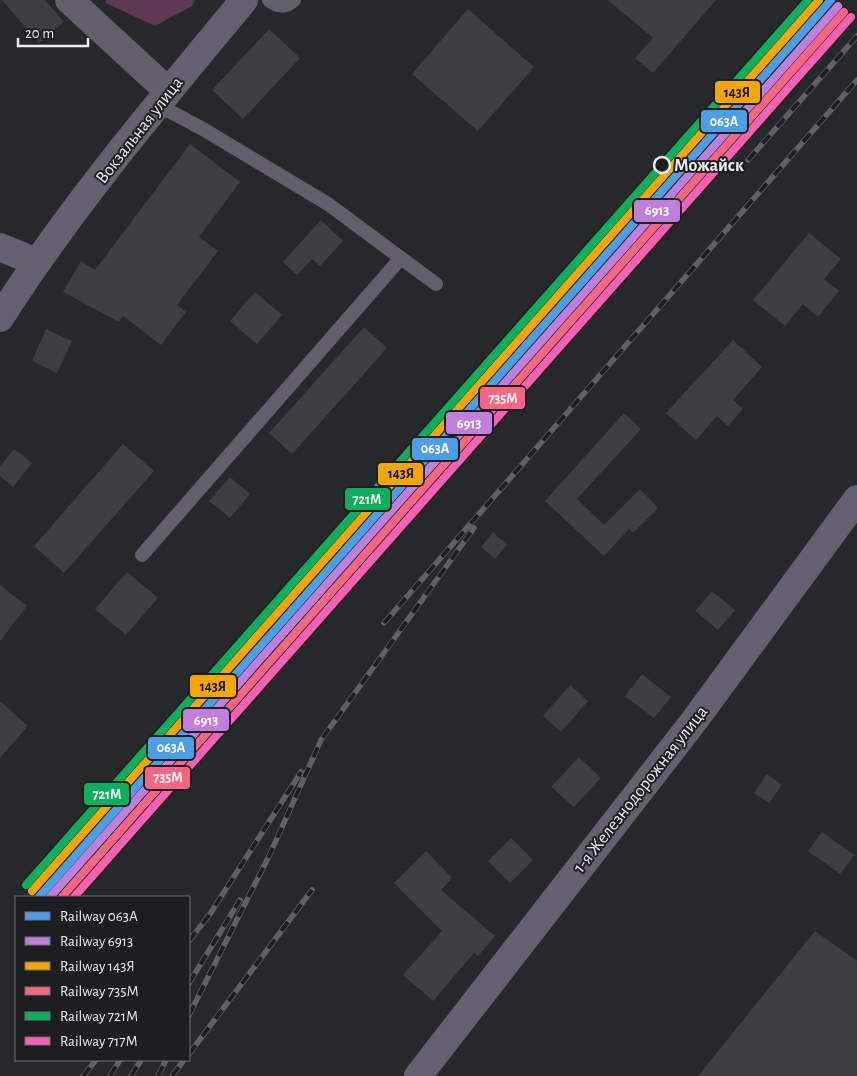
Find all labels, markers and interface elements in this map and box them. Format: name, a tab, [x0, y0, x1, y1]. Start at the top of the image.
scale bar	[18, 15, 88, 47]
text: 20 m	[25, 26, 54, 41]
street label: Вокзальная улица	[93, 74, 187, 187]
line badge: 143Я	[714, 80, 761, 104]
text: 143Я	[724, 86, 750, 100]
line badge: 063А	[700, 109, 748, 133]
text: 063А	[710, 115, 739, 129]
marker: Можайск	[653, 156, 671, 174]
place label: Можайск	[674, 157, 744, 175]
line badge: 6913	[633, 199, 681, 223]
text: 6913	[645, 204, 669, 218]
line badge: 735М	[479, 386, 526, 410]
text: 735М	[488, 392, 518, 406]
line badge: 6913	[445, 411, 493, 435]
text: 6913	[457, 417, 481, 431]
line badge: 063А	[411, 437, 459, 461]
text: 063А	[421, 442, 450, 456]
line badge: 143Я	[377, 462, 424, 486]
text: 143Я	[388, 467, 414, 481]
line badge: 721М	[344, 487, 391, 511]
text: 721М	[352, 493, 382, 507]
line badge: 143Я	[189, 674, 237, 698]
text: 143Я	[200, 680, 226, 694]
street label: 1-я Железнодорожная улица	[570, 703, 711, 876]
line badge: 6913	[182, 708, 230, 732]
text: 6913	[194, 714, 218, 728]
line badge: 063А	[147, 736, 195, 760]
text: 063А	[157, 741, 186, 755]
line badge: 735М	[144, 766, 191, 790]
text: 735М	[153, 771, 183, 785]
line badge: 721М	[83, 782, 130, 806]
text: 721М	[92, 788, 122, 802]
legend	[15, 896, 190, 1061]
text: Railway 063А	[60, 909, 138, 924]
text: Railway 6913	[60, 934, 133, 949]
text: Railway 143Я	[60, 959, 135, 974]
text: Railway 735М	[60, 984, 139, 999]
text: Railway 721М	[60, 1009, 138, 1024]
text: Railway 717М	[60, 1034, 138, 1049]

